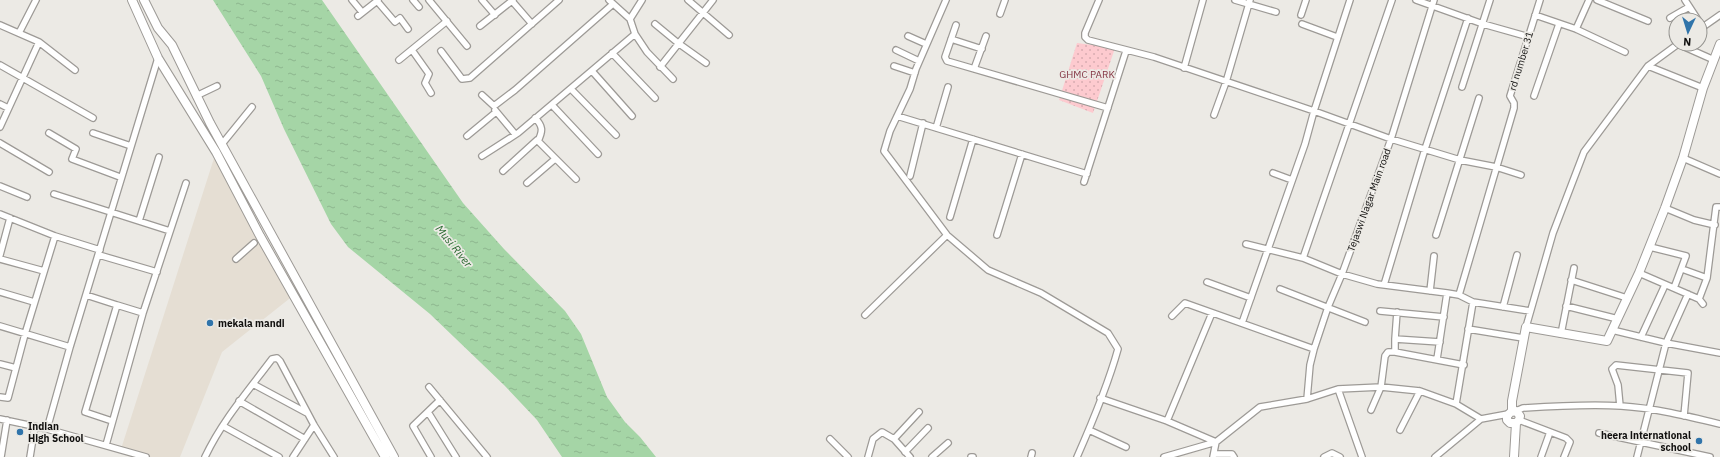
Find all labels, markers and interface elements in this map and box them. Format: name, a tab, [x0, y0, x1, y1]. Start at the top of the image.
north arrow	[1668, 12, 1708, 52]
street label: rd number 31	[1506, 30, 1536, 92]
text: N	[1683, 35, 1692, 49]
park label: GHMC PARK	[1059, 68, 1115, 81]
street label: Tejaswi Nagar Main road	[1344, 147, 1394, 253]
water label: Musi River	[433, 222, 476, 271]
place label: mekala mandi	[218, 317, 285, 330]
marker: mekala mandi	[205, 318, 215, 328]
place label: Indian High School	[28, 420, 84, 445]
marker: Indian High School	[15, 427, 25, 437]
place label: heera international school	[1601, 429, 1691, 454]
marker: heera international school	[1694, 436, 1704, 446]

